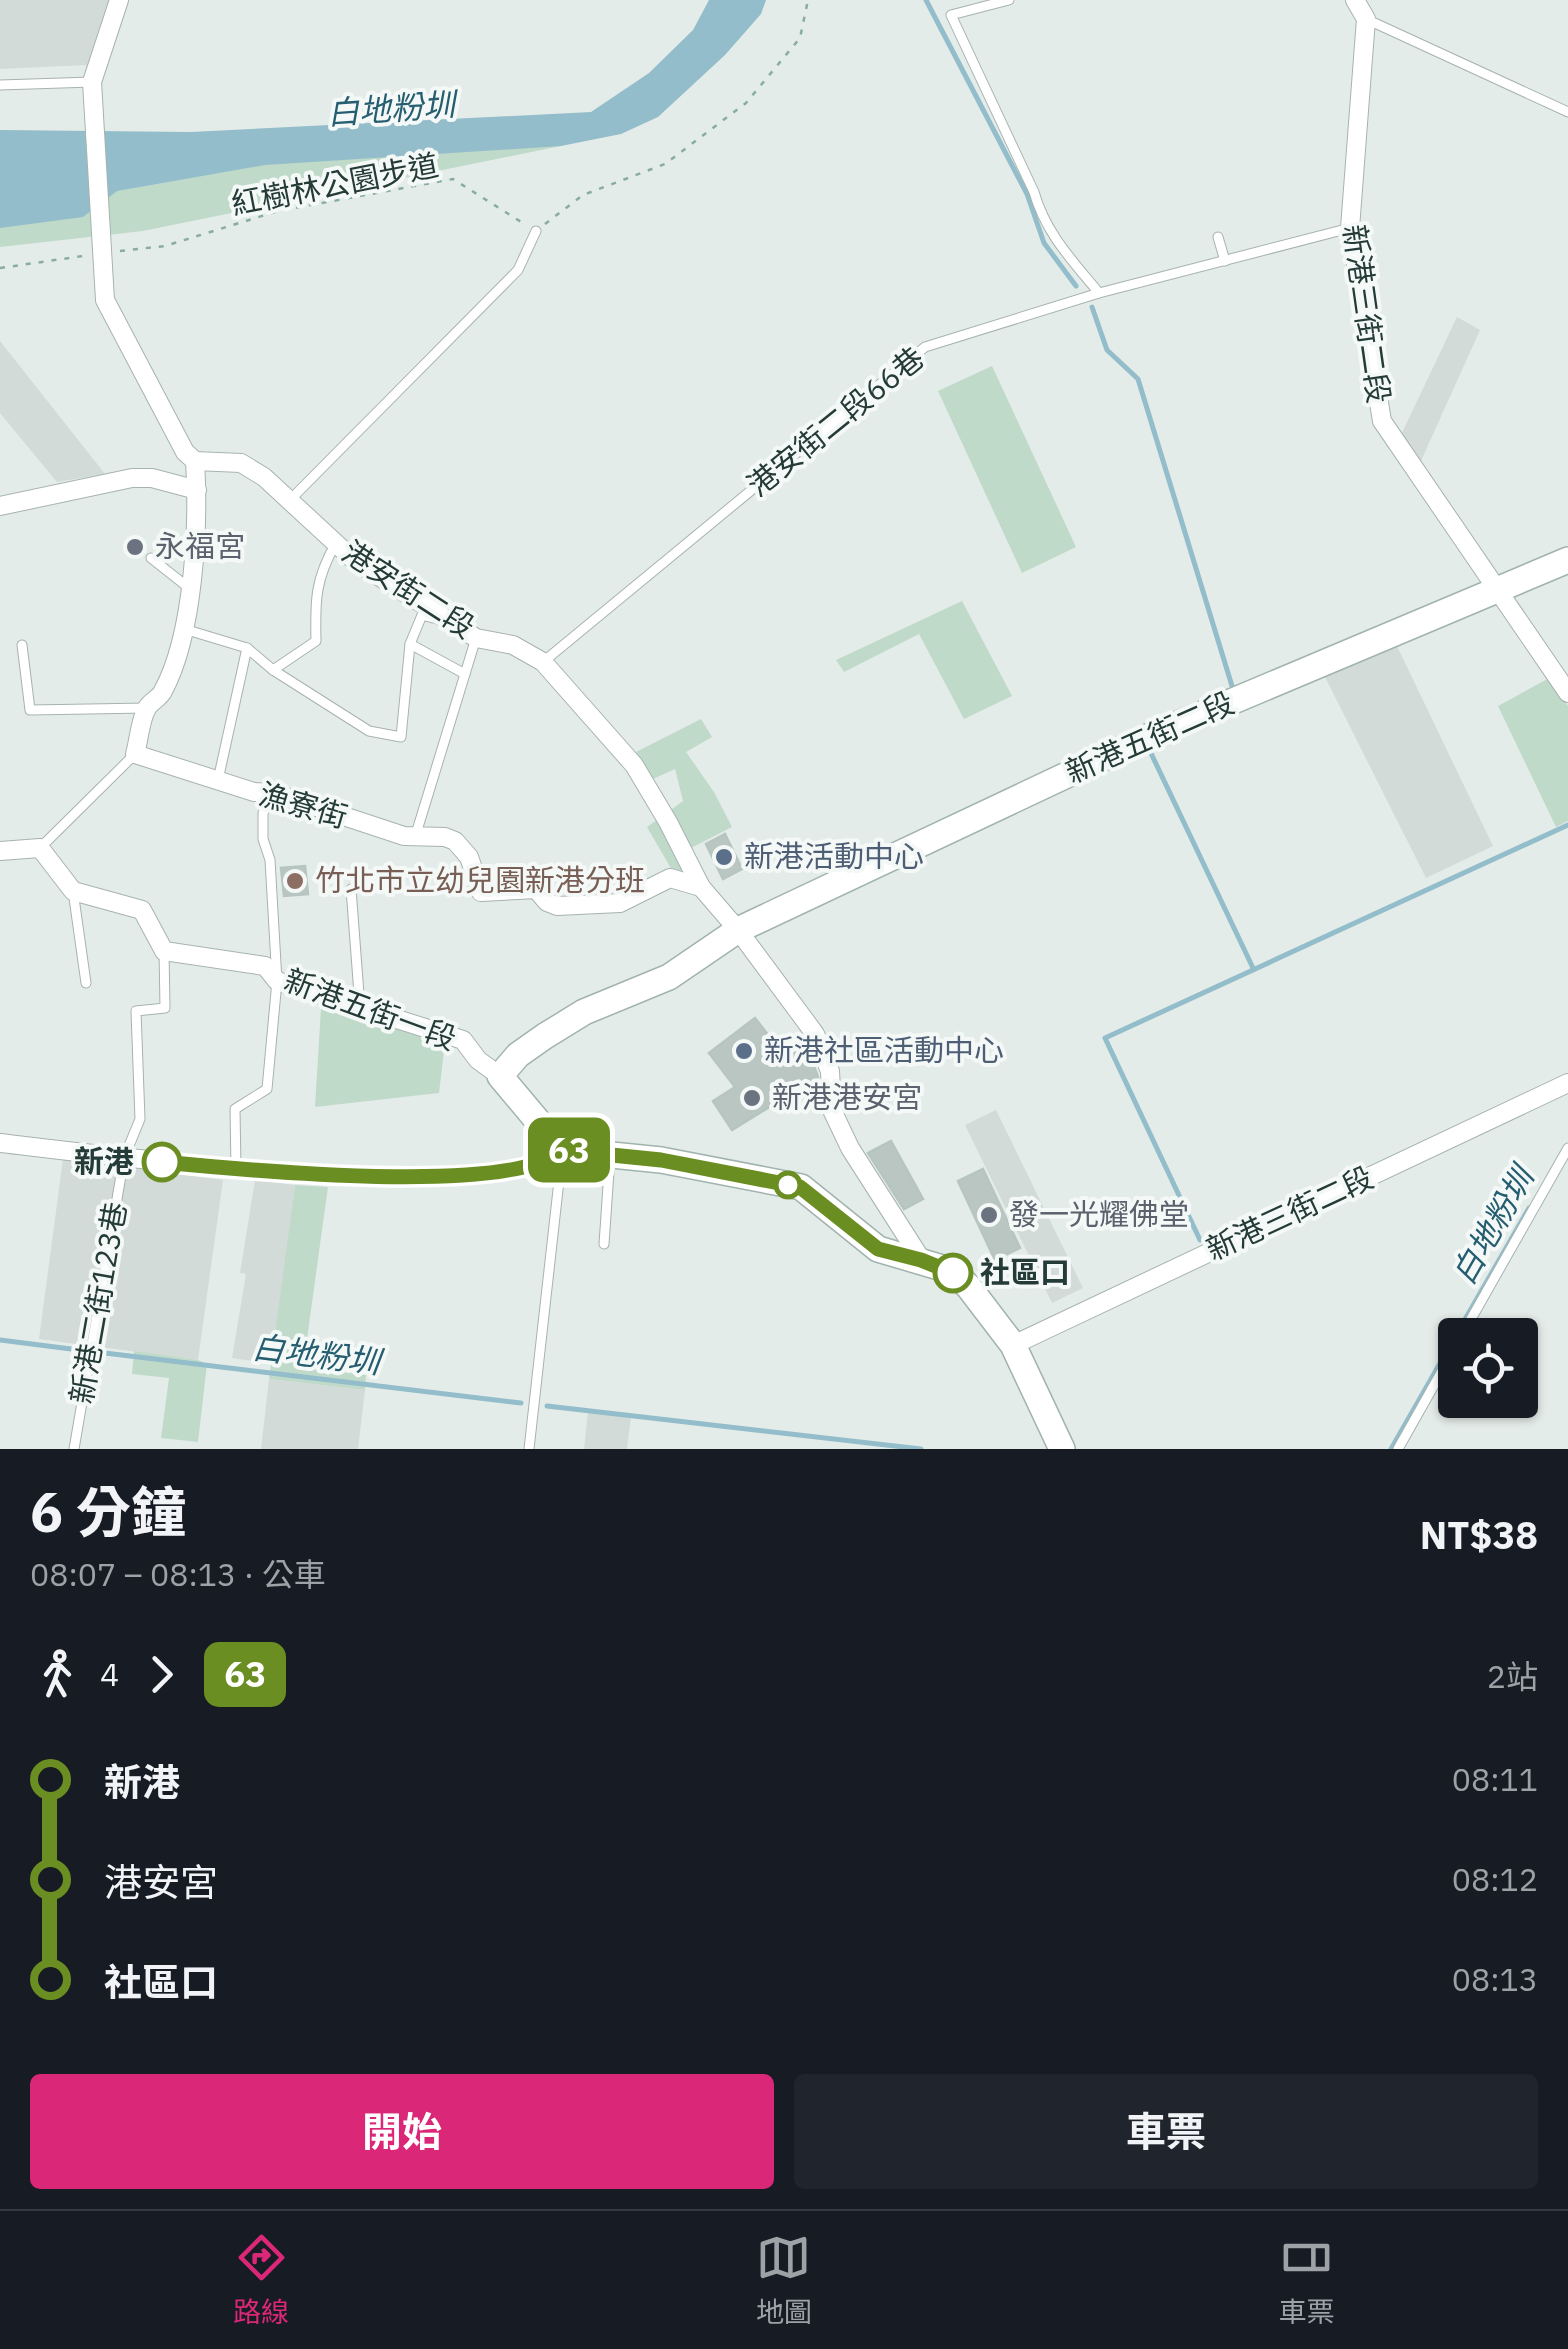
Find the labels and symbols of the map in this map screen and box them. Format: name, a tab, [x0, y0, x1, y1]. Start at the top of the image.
water label: 白地粉圳	[326, 82, 460, 133]
street label: 紅樹林公園步道	[228, 144, 442, 223]
street label: 新港三街二段	[1336, 222, 1399, 406]
street label: 港安街二段66巷	[739, 338, 931, 504]
place label: 永福宮	[155, 526, 245, 565]
street label: 港安街二段	[335, 532, 482, 646]
marker: 永福宮	[124, 536, 146, 558]
street label: 新港五街二段	[1059, 682, 1240, 791]
street label: 漁寮街	[255, 773, 352, 836]
place label: 新港活動中心	[744, 836, 924, 875]
marker: 新港活動中心	[713, 846, 735, 868]
place label: 竹北市立幼兒園新港分班	[315, 860, 645, 899]
marker: 竹北市立幼兒園新港分班	[284, 870, 306, 892]
street label: 新港五街一段	[279, 959, 462, 1058]
place label: 新港社區活動中心	[764, 1030, 1004, 1069]
marker: 新港社區活動中心	[733, 1040, 755, 1062]
place label: 新港港安宮	[772, 1077, 922, 1116]
marker: 新港港安宮	[741, 1087, 763, 1109]
line badge: 63	[524, 1118, 614, 1182]
place label: 新港	[74, 1141, 134, 1180]
marker: 新港	[143, 1143, 181, 1181]
water label: 白地粉圳	[1442, 1156, 1544, 1291]
street label: 新港三街二段	[1200, 1157, 1379, 1268]
unlabelled marker	[775, 1172, 801, 1198]
place label: 發一光耀佛堂	[1009, 1194, 1189, 1233]
street label: 新港二街123巷	[61, 1199, 134, 1407]
marker: 發一光耀佛堂	[978, 1204, 1000, 1226]
place label: 社區口	[980, 1252, 1070, 1291]
marker: 社區口	[934, 1254, 972, 1292]
water label: 白地粉圳	[250, 1325, 386, 1383]

